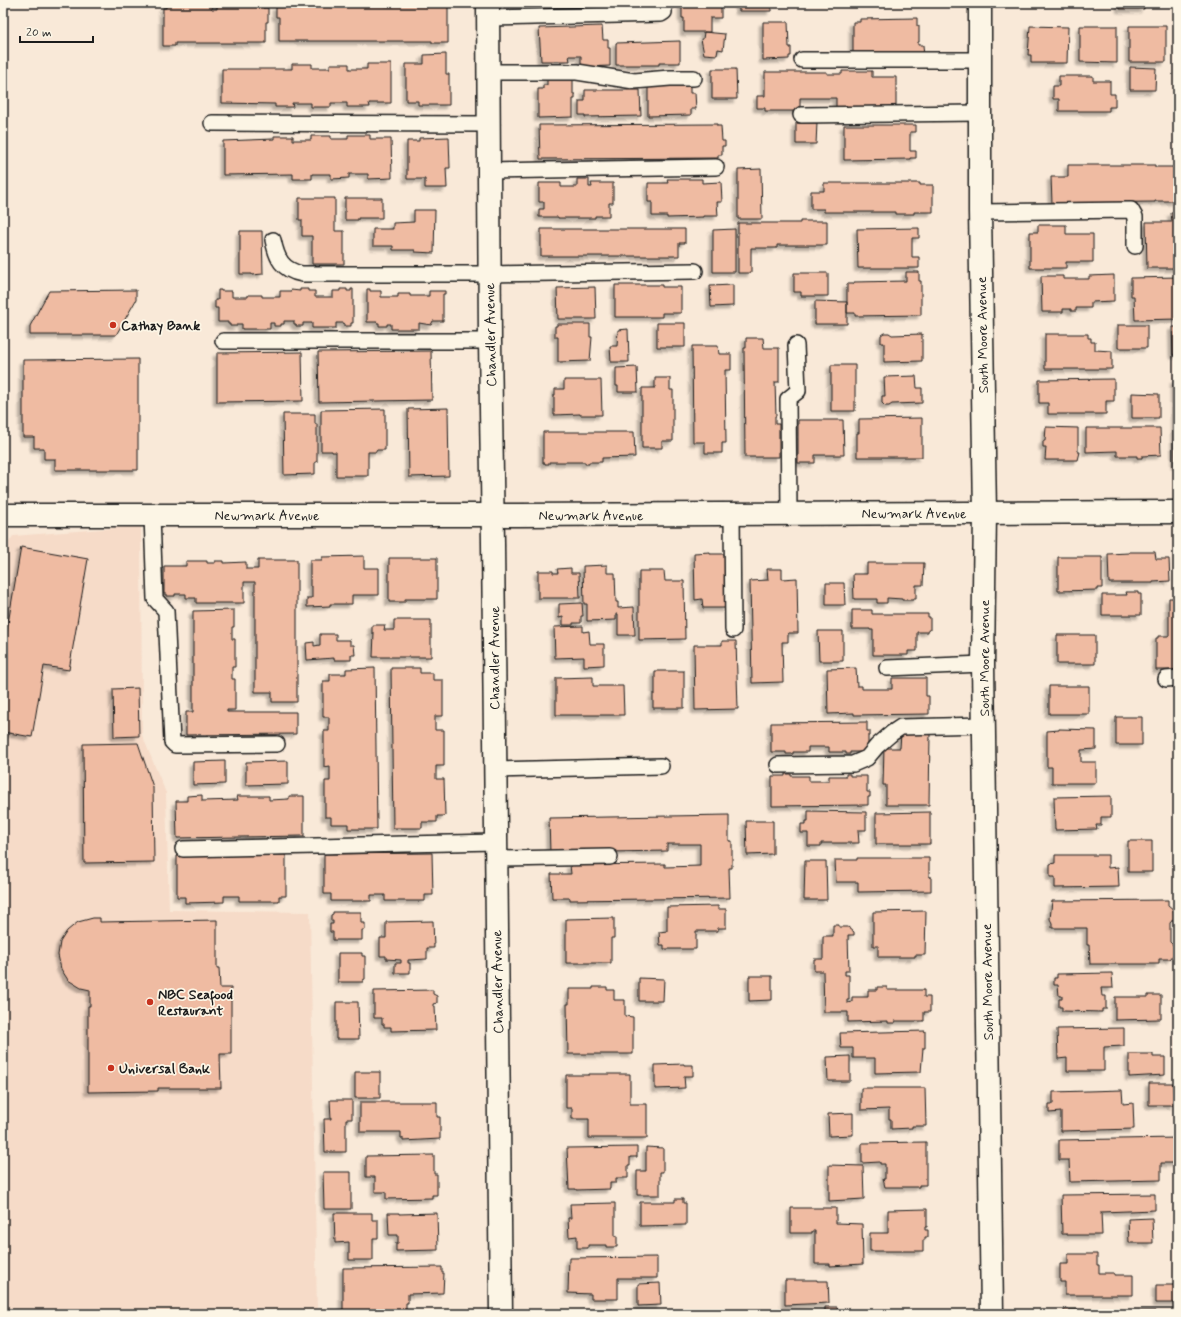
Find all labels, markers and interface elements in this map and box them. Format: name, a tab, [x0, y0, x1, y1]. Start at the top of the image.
scale bar	[20, 18, 93, 44]
text: 20 m	[26, 25, 52, 41]
street label: South Moore Avenue	[973, 276, 993, 394]
street label: Chandler Avenue	[481, 283, 501, 387]
place label: Cathay Bank	[121, 317, 200, 335]
marker: Cathay Bank	[108, 320, 118, 330]
street label: Newmark Avenue	[862, 505, 967, 523]
street label: Newmark Avenue	[215, 507, 320, 525]
street label: Newmark Avenue	[539, 507, 644, 525]
street label: South Moore Avenue	[976, 599, 994, 716]
street label: Chandler Avenue	[486, 606, 504, 710]
street label: South Moore Avenue	[978, 923, 998, 1041]
street label: Chandler Avenue	[488, 930, 508, 1034]
place label: NBC Seafood Restaurant	[158, 986, 233, 1020]
marker: NBC Seafood Restaurant	[145, 997, 155, 1007]
place label: Universal Bank	[119, 1060, 210, 1078]
marker: Universal Bank	[106, 1063, 116, 1073]

